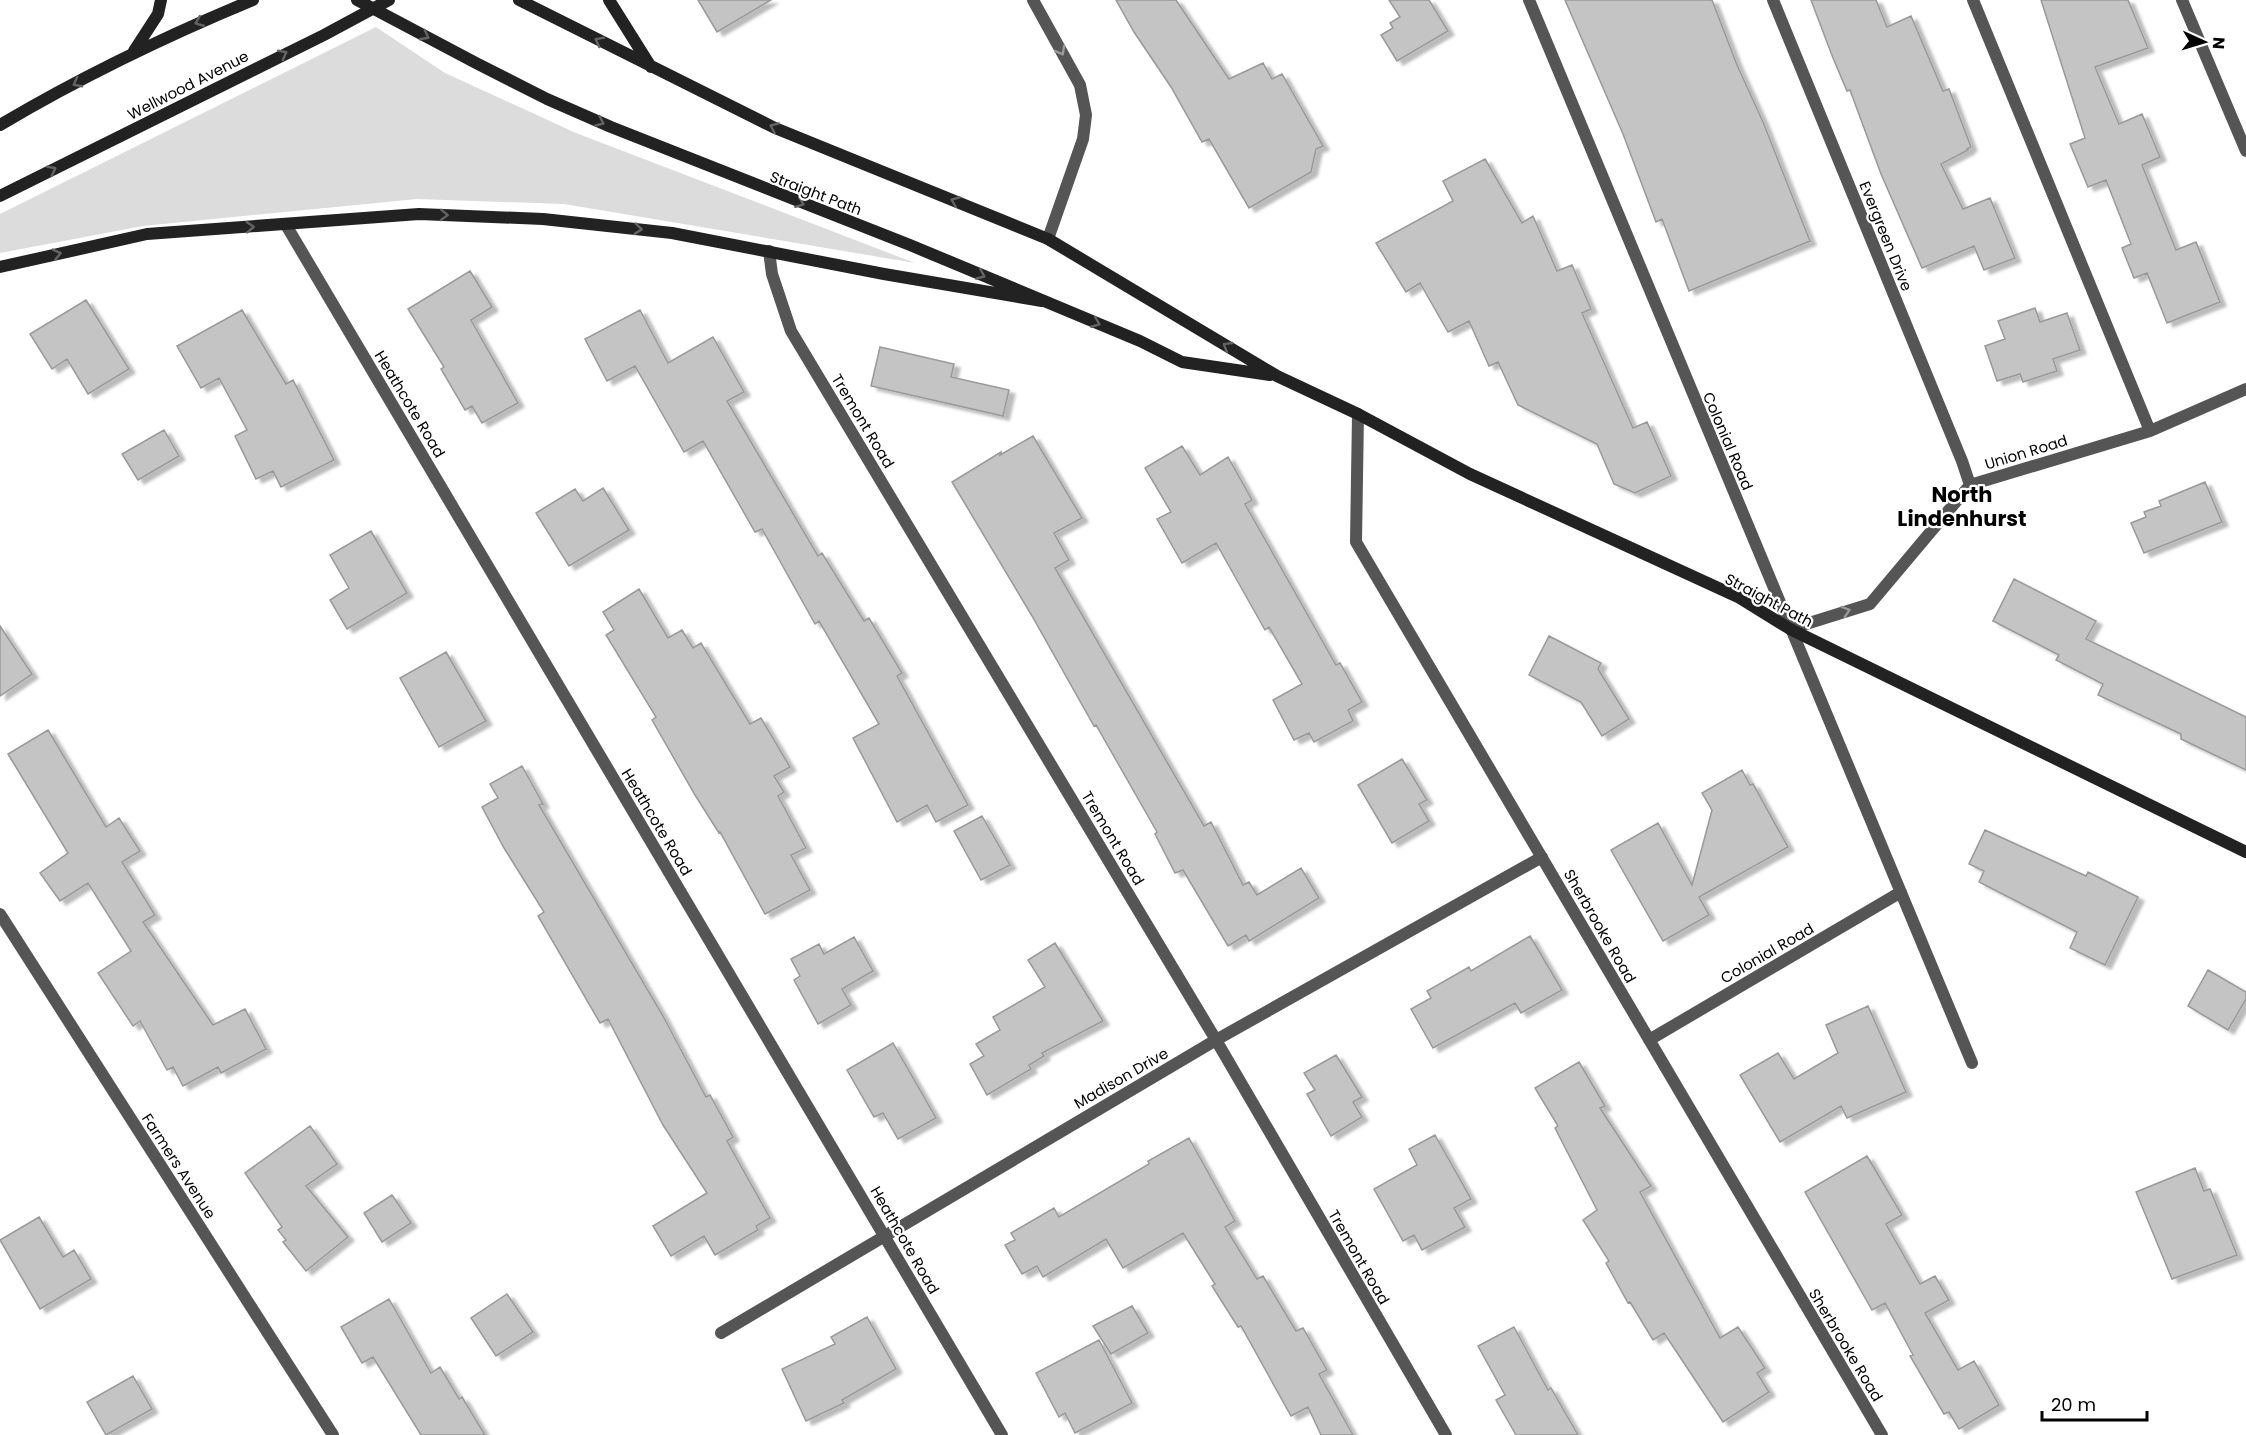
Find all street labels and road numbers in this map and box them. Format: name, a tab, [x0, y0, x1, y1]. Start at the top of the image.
street label: Wellwood Avenue	[124, 45, 252, 125]
street label: Straight Path	[767, 166, 865, 220]
street label: Evergreen Drive	[1854, 178, 1918, 294]
street label: Heathcote Road	[370, 347, 450, 461]
street label: Tremont Road	[827, 370, 899, 472]
street label: Colonial Road	[1698, 389, 1758, 493]
street label: Union Road	[1982, 429, 2070, 475]
street label: Straight Path	[1721, 568, 1817, 632]
street label: Heathcote Road	[617, 765, 697, 879]
street label: Tremont Road	[1077, 787, 1149, 889]
street label: Sherbrooke Road	[1559, 865, 1641, 987]
street label: Colonial Road	[1716, 918, 1818, 988]
street label: Madison Drive	[1070, 1043, 1172, 1113]
street label: Farmers Avenue	[137, 1109, 221, 1223]
street label: Heathcote Road	[866, 1182, 944, 1298]
street label: Tremont Road	[1323, 1206, 1395, 1308]
street label: Sherbrooke Road	[1804, 1285, 1888, 1405]

